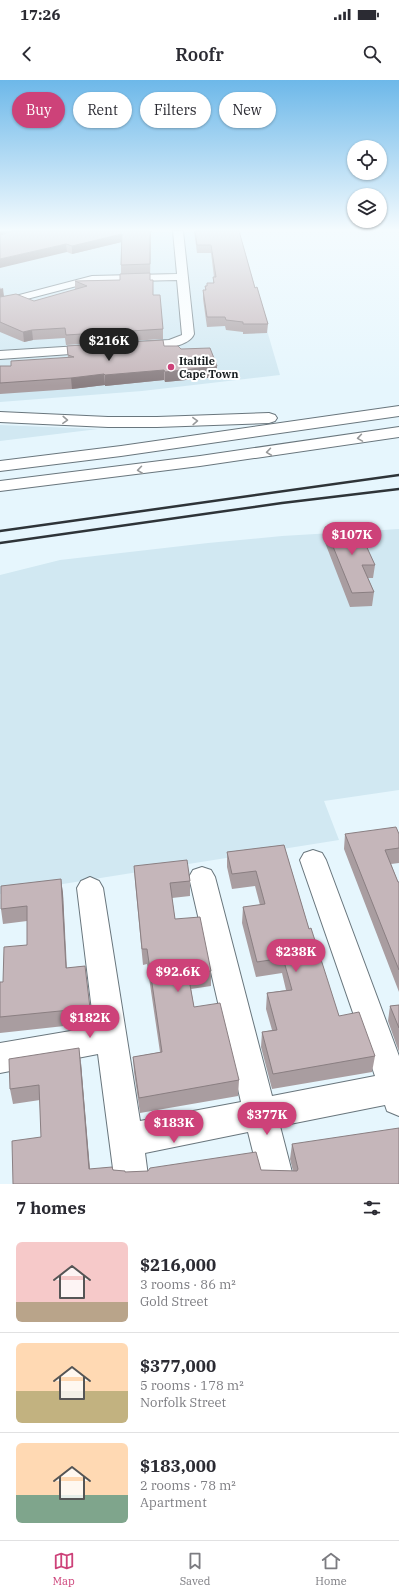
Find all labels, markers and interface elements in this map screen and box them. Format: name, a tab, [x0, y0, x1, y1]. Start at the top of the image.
text: 17:26	[20, 5, 61, 24]
icon: back	[16, 43, 38, 65]
text: Roofr	[175, 43, 224, 66]
icon: search	[361, 43, 383, 65]
chip: Buy	[12, 92, 65, 128]
chip: Rent	[73, 92, 132, 128]
chip: Filters	[140, 92, 211, 128]
chip: New	[219, 92, 276, 128]
map controls	[347, 140, 387, 228]
button: locate	[347, 140, 387, 180]
button: layers	[347, 188, 387, 228]
pin: $216K	[81, 328, 137, 362]
text: $216K	[88, 332, 130, 349]
place label: Italtile Cape Town	[179, 354, 239, 381]
marker: Italtile Cape Town	[166, 362, 176, 372]
one-way arrow	[62, 416, 68, 425]
one-way arrow	[192, 417, 198, 425]
one-way arrow	[357, 433, 364, 442]
one-way arrow	[266, 447, 272, 456]
one-way arrow	[137, 465, 143, 474]
pin: $107K	[324, 522, 380, 556]
text: $107K	[331, 526, 373, 543]
pin: $238K	[268, 939, 324, 973]
text: $238K	[275, 943, 317, 960]
pin: $92.6K	[145, 959, 211, 993]
text: $92.6K	[156, 963, 200, 980]
pin: $182K	[62, 1005, 118, 1039]
text: $182K	[69, 1009, 111, 1026]
pin: $377K	[239, 1102, 295, 1136]
text: $377K	[246, 1106, 288, 1123]
pin: $183K	[146, 1110, 202, 1144]
text: $183K	[153, 1114, 195, 1131]
text: 7 homes	[16, 1197, 86, 1219]
icon: filters	[361, 1197, 383, 1219]
text: $216,000	[140, 1254, 216, 1276]
icon: home	[48, 1258, 96, 1306]
text: 3 rooms · 86 m²	[140, 1276, 236, 1293]
text: Gold Street	[140, 1293, 208, 1310]
text: $377,000	[140, 1355, 216, 1377]
icon: home	[48, 1359, 96, 1407]
text: 5 rooms · 178 m²	[140, 1377, 244, 1394]
text: Norfolk Street	[140, 1394, 226, 1411]
text: $183,000	[140, 1455, 216, 1477]
icon: home	[48, 1459, 96, 1507]
text: 2 rooms · 78 m²	[140, 1477, 236, 1494]
text: Apartment	[140, 1494, 207, 1511]
tab: Map	[52, 1550, 75, 1588]
tab: Saved	[180, 1550, 210, 1588]
tab: Home	[315, 1550, 347, 1588]

